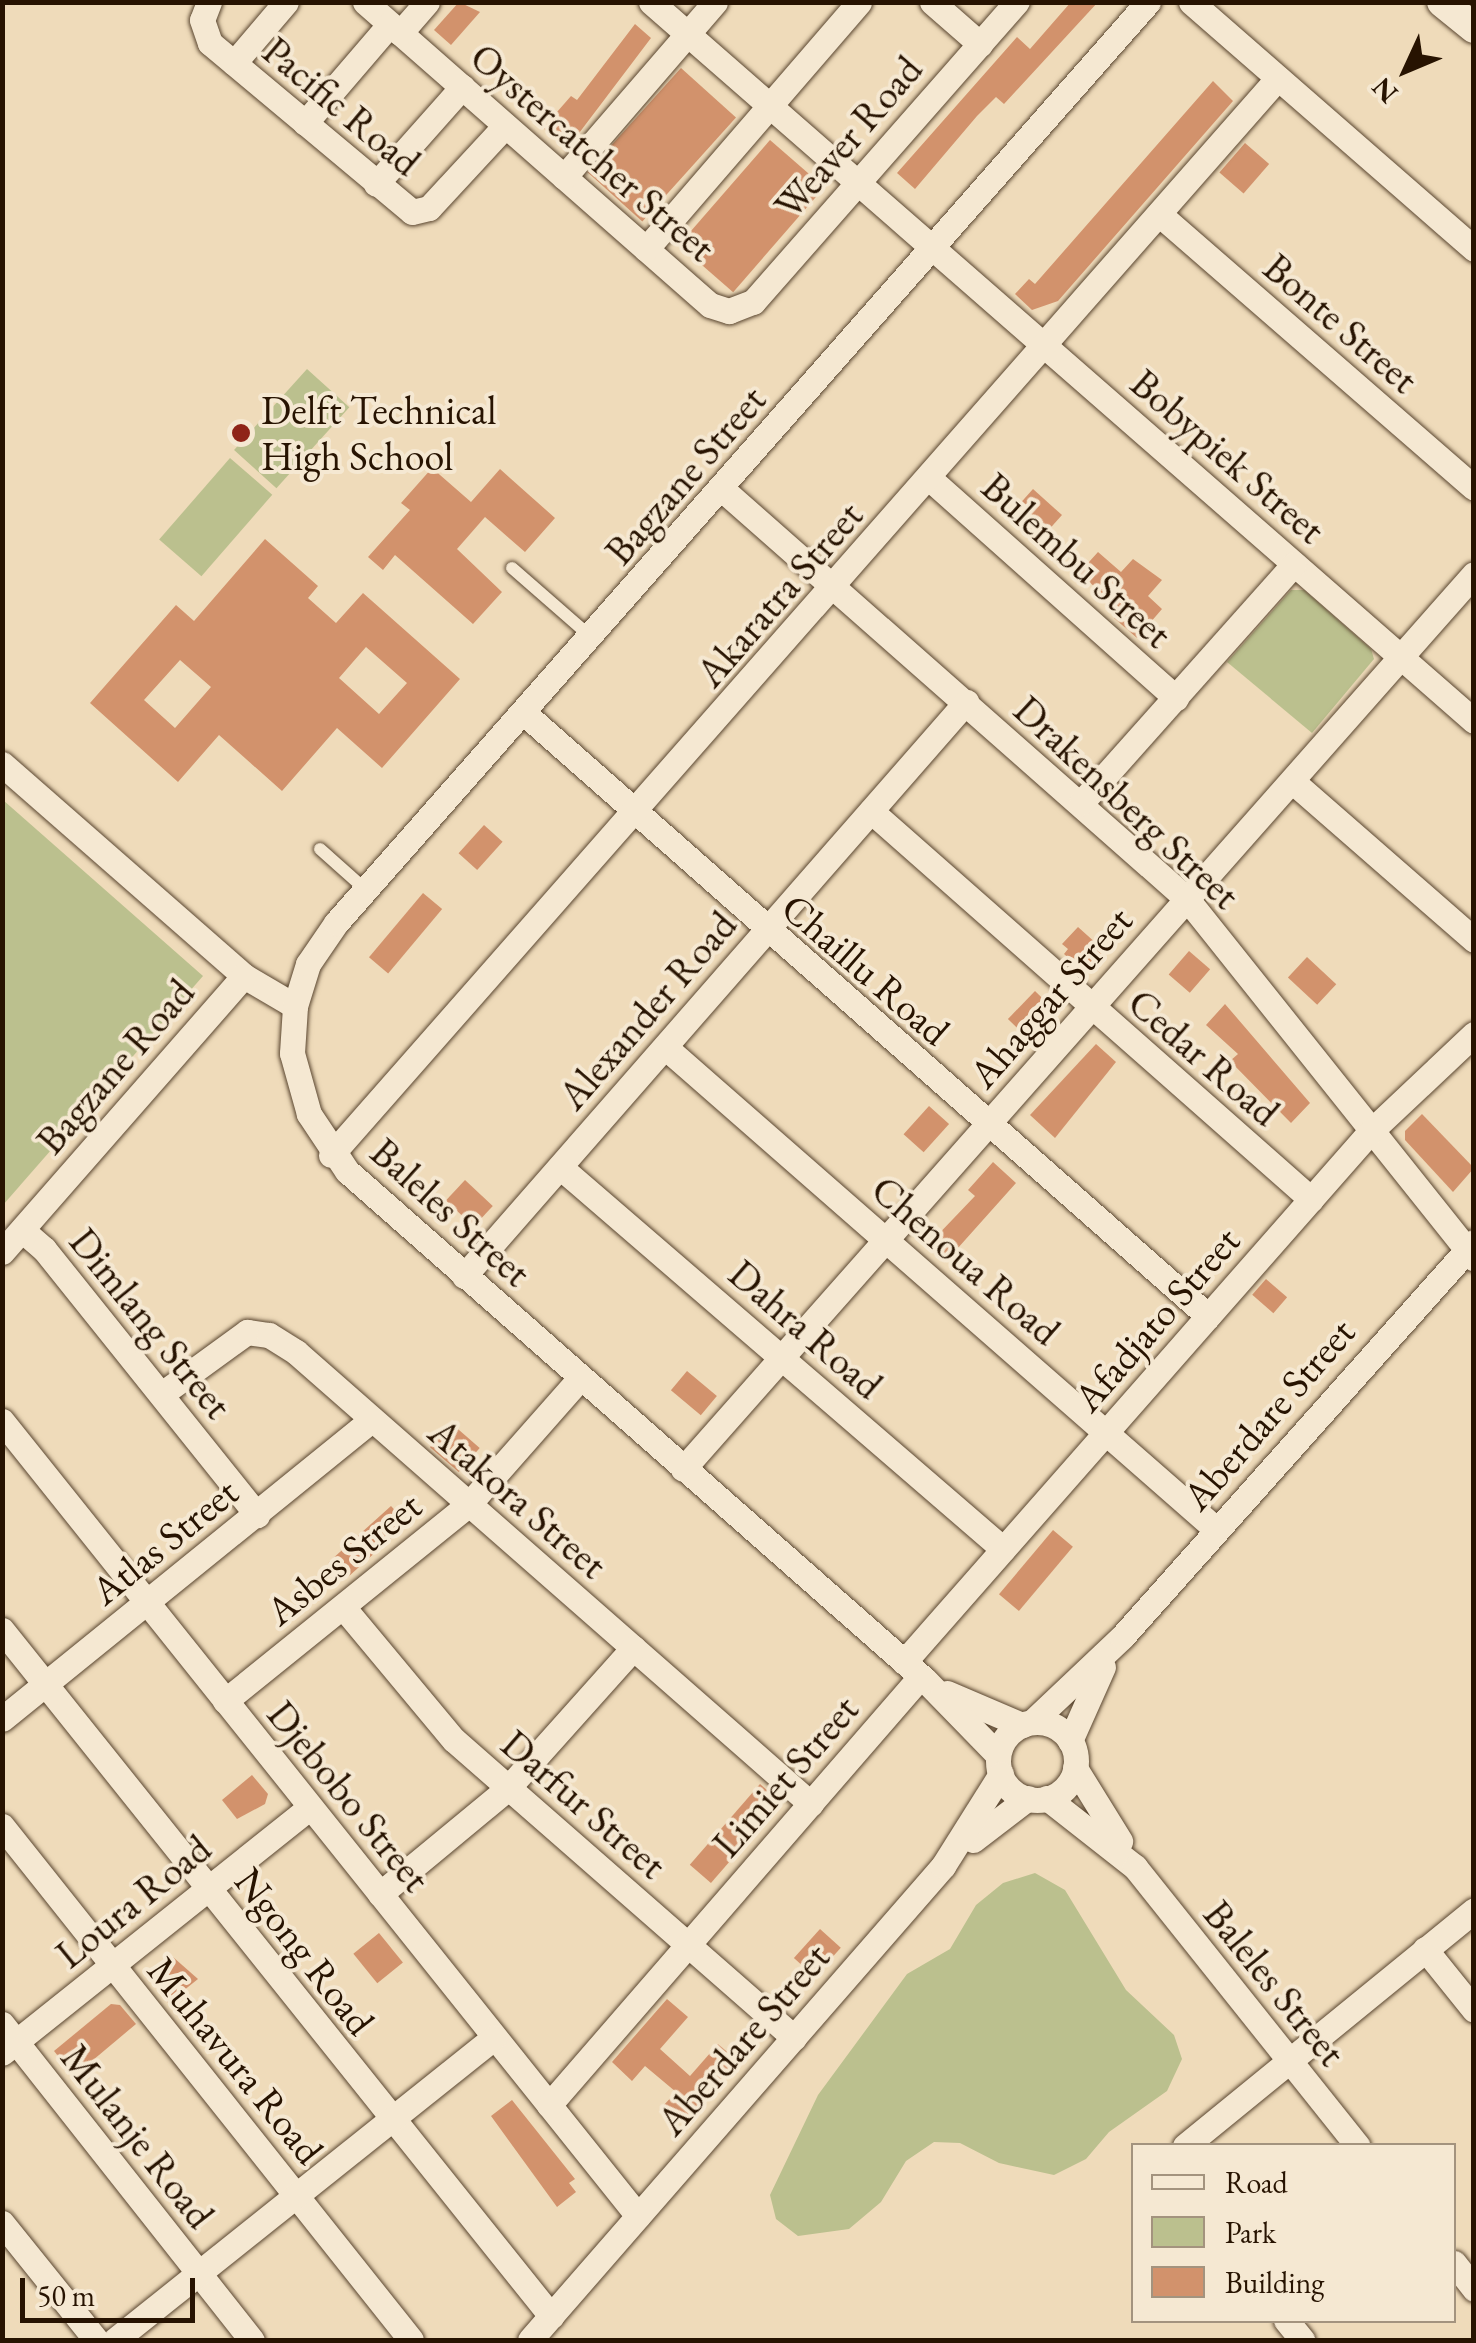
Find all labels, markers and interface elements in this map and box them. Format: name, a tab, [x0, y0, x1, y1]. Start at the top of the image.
north arrow	[1356, 20, 1456, 120]
street label: Pacific Road	[253, 26, 431, 186]
street label: Oystercatcher Street	[461, 33, 725, 271]
street label: Weaver Road	[764, 46, 932, 228]
text: N	[1364, 70, 1405, 111]
street label: Bonte Street	[1254, 243, 1428, 403]
street label: Bobypiek Street	[1121, 359, 1335, 553]
street label: Bagzane Street	[595, 376, 775, 574]
place label: Delft Technical High School	[261, 386, 496, 480]
marker: Delft Technical High School	[230, 422, 252, 444]
street label: Bulembu Street	[972, 462, 1182, 658]
street label: Akaratra Street	[686, 492, 872, 696]
street label: Drakensberg Street	[1004, 685, 1250, 919]
street label: Chaillu Road	[772, 883, 960, 1055]
street label: Ahaggar Street	[958, 897, 1142, 1097]
street label: Alexander Road	[548, 901, 746, 1119]
street label: Bagzane Road	[26, 969, 204, 1163]
street label: Cedar Road	[1118, 978, 1290, 1136]
street label: Baleles Street	[361, 1128, 541, 1296]
street label: Chenoua Road	[862, 1165, 1070, 1355]
street label: Afadjato Street	[1063, 1217, 1249, 1421]
street label: Dimlang Street	[60, 1218, 242, 1428]
street label: Dahra Road	[719, 1249, 893, 1409]
street label: Aberdare Street	[1172, 1308, 1364, 1520]
street label: Atakora Street	[419, 1408, 617, 1588]
street label: Atlas Street	[81, 1467, 247, 1615]
street label: Asbes Street	[256, 1481, 430, 1635]
street label: Limiet Street	[702, 1685, 868, 1867]
street label: Djebobo Street	[258, 1691, 440, 1901]
street label: Darfur Street	[492, 1719, 676, 1889]
street label: Loura Road	[46, 1824, 220, 1978]
street label: Ngong Road	[225, 1858, 385, 2044]
street label: Baleles Street	[1194, 1891, 1356, 2075]
street label: Aberdare Street	[647, 1933, 839, 2145]
street label: Muhavura Road	[138, 1947, 334, 2173]
street label: Mulanje Road	[51, 2034, 225, 2238]
legend	[1131, 2143, 1456, 2323]
text: Road	[1225, 2163, 1288, 2202]
text: Park	[1225, 2213, 1276, 2252]
scale bar	[25, 2258, 200, 2320]
text: Building	[1225, 2263, 1324, 2302]
text: 50 m	[37, 2276, 95, 2315]

